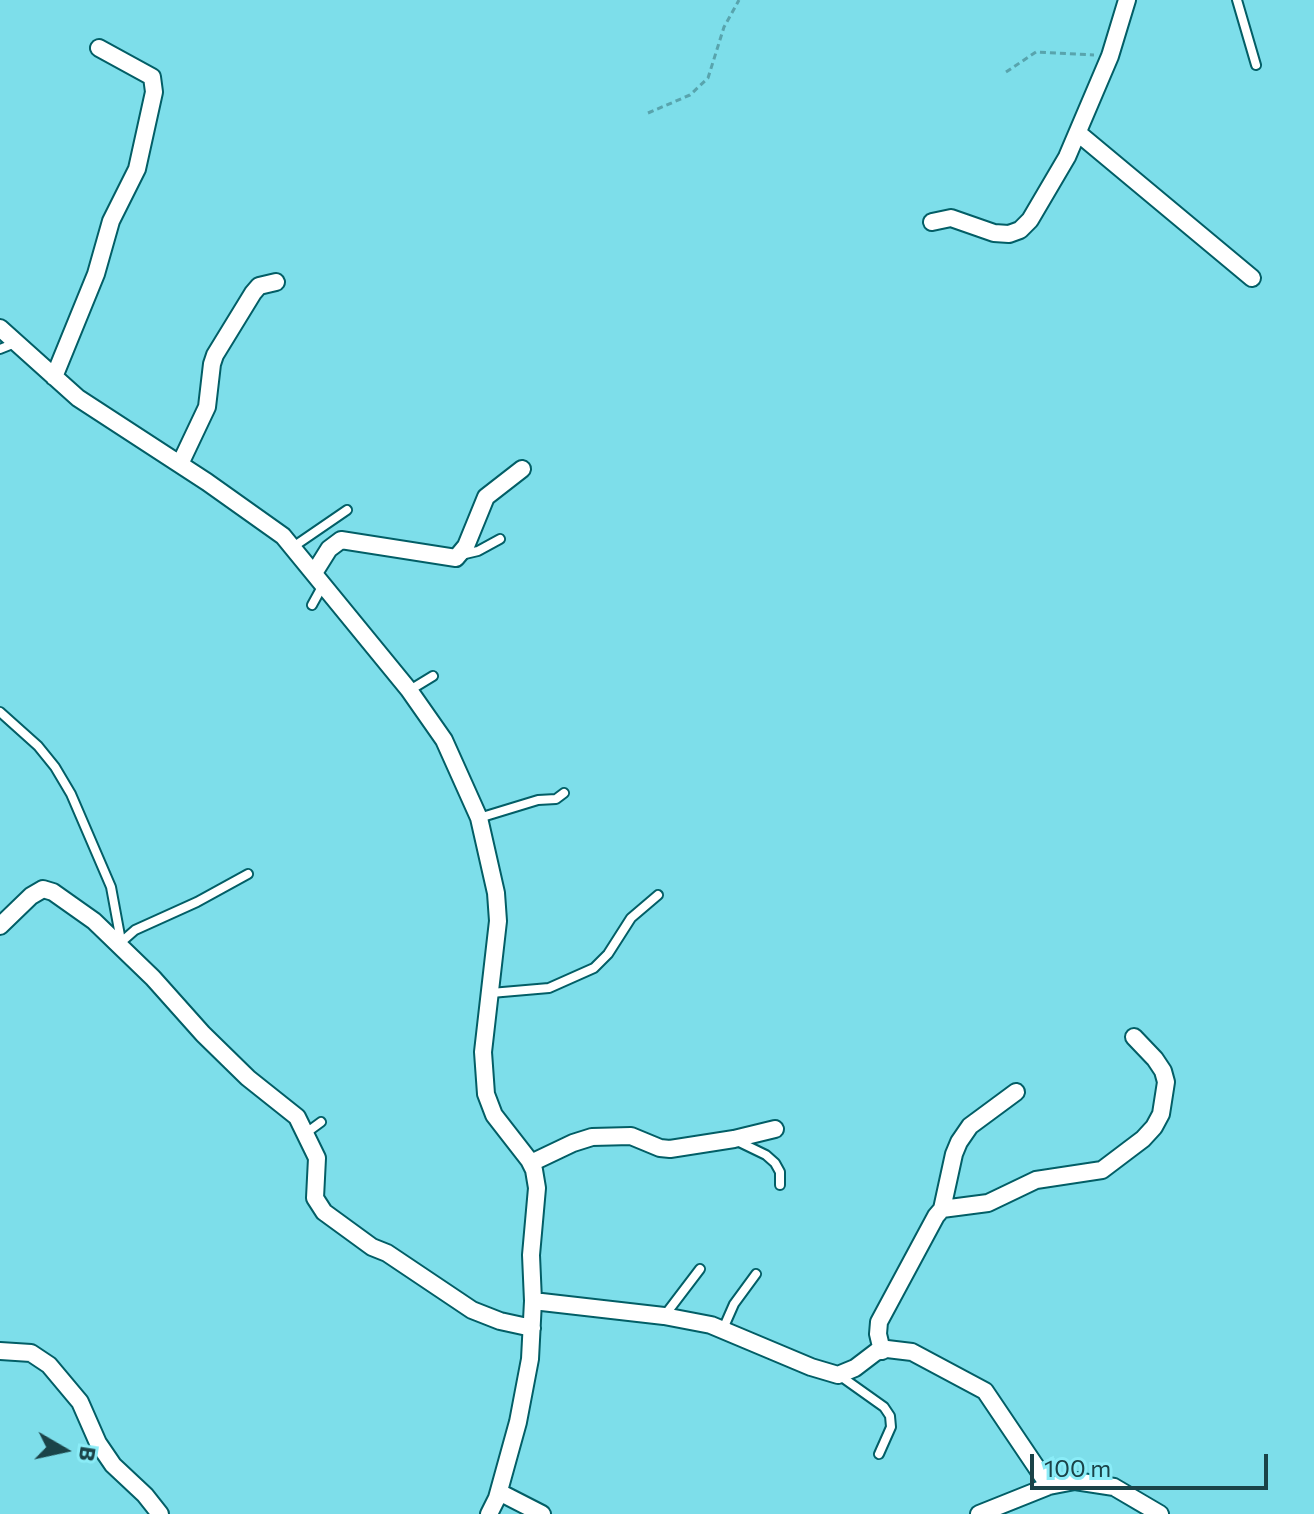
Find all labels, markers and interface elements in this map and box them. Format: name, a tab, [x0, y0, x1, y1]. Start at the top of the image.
north arrow	[24, 1410, 104, 1490]
scale bar	[1034, 1438, 1272, 1488]
text: B	[74, 1445, 103, 1463]
text: 100 m	[1044, 1453, 1111, 1482]

